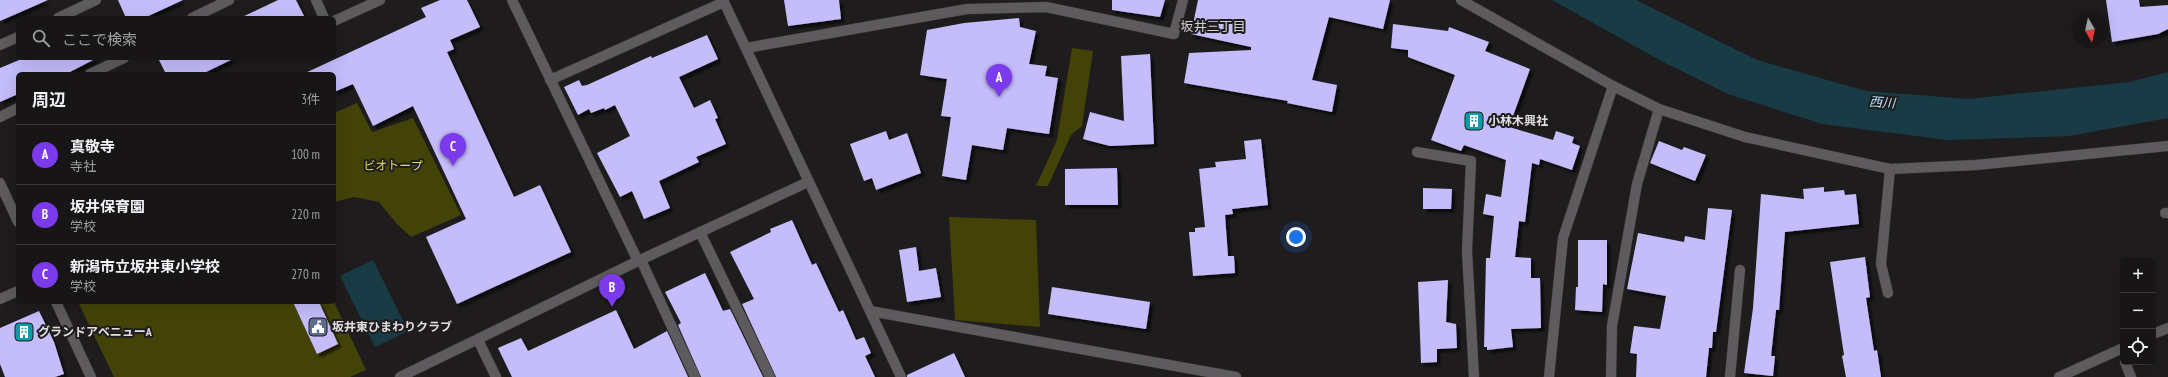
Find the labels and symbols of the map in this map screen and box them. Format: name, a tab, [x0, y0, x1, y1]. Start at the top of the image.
north arrow	[2072, 12, 2108, 48]
district label: 坂井三丁目	[1180, 18, 1246, 35]
pin: A	[986, 64, 1012, 97]
water label: 西川	[1868, 93, 1898, 112]
building icon: 小林木興社	[1463, 110, 1485, 132]
place label: 小林木興社	[1488, 113, 1548, 128]
pin: C	[440, 133, 466, 166]
park label: ビオトープ	[363, 158, 423, 173]
your location	[1286, 227, 1306, 247]
pin: B	[599, 274, 625, 307]
public building icon: 坂井東ひまわりクラブ	[307, 316, 329, 338]
place label: 坂井東ひまわりクラブ	[332, 319, 452, 334]
building icon: グランドアベニューA	[13, 321, 35, 343]
place label: グランドアベニューA	[38, 324, 153, 339]

